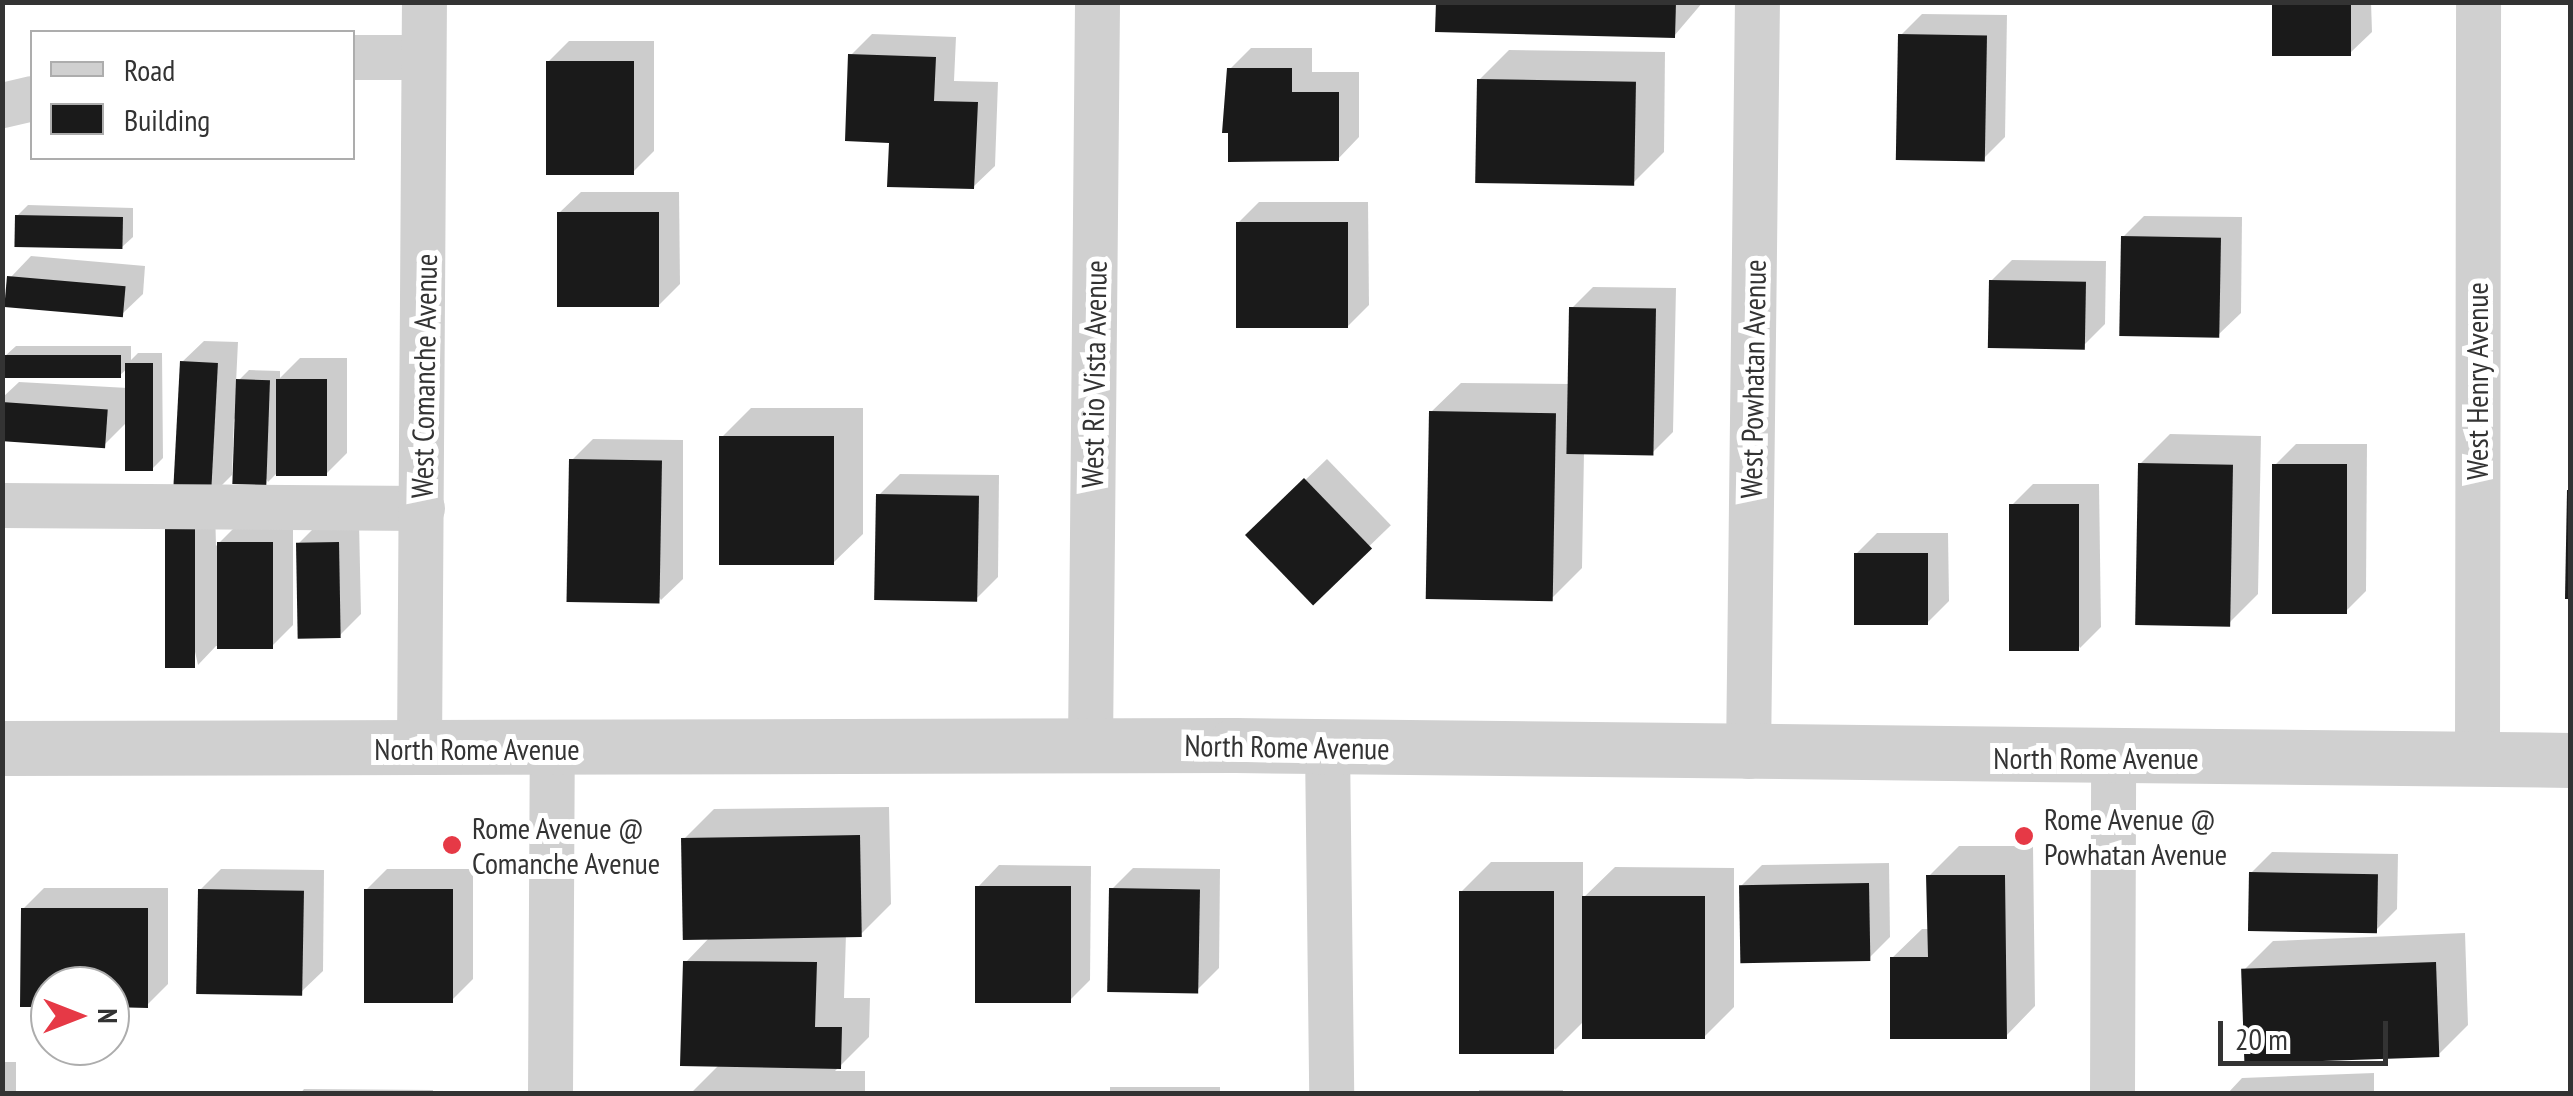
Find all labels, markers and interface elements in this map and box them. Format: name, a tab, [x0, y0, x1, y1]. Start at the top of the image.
legend	[30, 30, 355, 160]
text: Road	[124, 50, 175, 89]
text: Building	[124, 100, 210, 139]
street label: West Comanche Avenue	[404, 253, 444, 499]
street label: West Rio Vista Avenue	[1074, 259, 1114, 489]
street label: West Powhatan Avenue	[1733, 259, 1773, 499]
street label: West Henry Avenue	[2459, 281, 2495, 481]
street label: North Rome Avenue	[1184, 727, 1390, 767]
street label: North Rome Avenue	[374, 731, 580, 767]
street label: North Rome Avenue	[1993, 740, 2199, 776]
place label: Rome Avenue @ Powhatan Avenue	[2044, 801, 2228, 872]
place label: Rome Avenue @ Comanche Avenue	[472, 810, 661, 880]
marker: Rome Avenue @ Powhatan Avenue	[2013, 825, 2035, 847]
marker: Rome Avenue @ Comanche Avenue	[441, 834, 463, 856]
north arrow	[30, 966, 130, 1066]
scale bar	[2223, 1001, 2393, 1063]
text: N	[90, 1008, 127, 1024]
text: 20 m	[2235, 1019, 2288, 1058]

